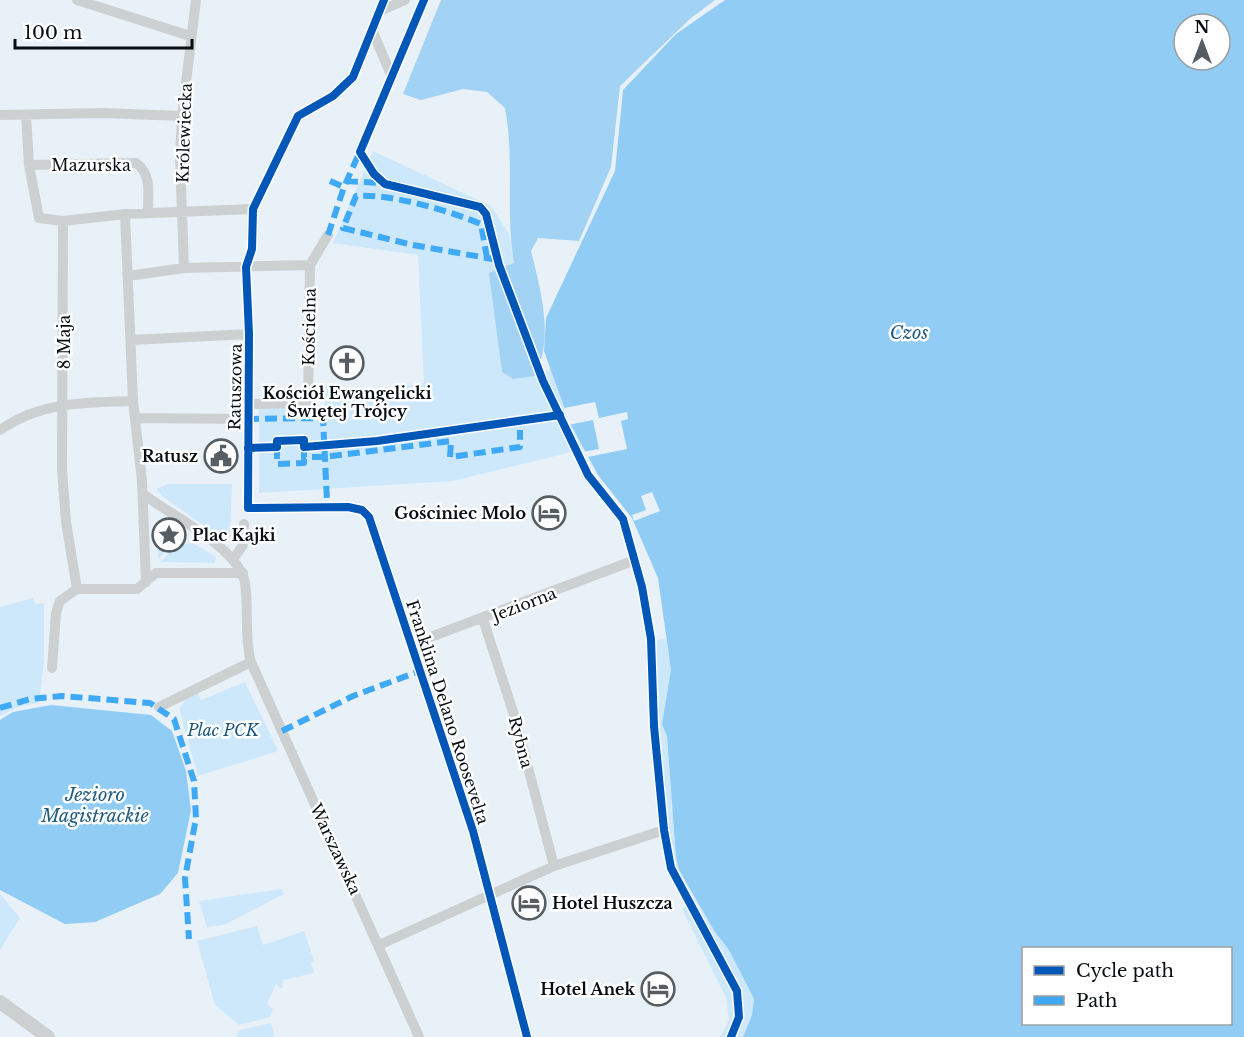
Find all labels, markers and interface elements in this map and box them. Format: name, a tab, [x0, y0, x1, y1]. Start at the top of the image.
scale bar	[15, 12, 192, 50]
north arrow	[1172, 12, 1232, 72]
text: N	[1194, 17, 1210, 37]
text: 100 m	[24, 22, 82, 44]
street label: Królewiecka	[172, 83, 196, 183]
street label: Mazurska	[51, 155, 131, 175]
street label: Kościelna	[298, 288, 320, 366]
street label: 8 Maja	[54, 315, 74, 369]
water label: Czos	[890, 322, 929, 344]
street label: Ratuszowa	[224, 343, 246, 431]
church icon: Kościół Ewangelicki Świętej Trójcy	[329, 345, 365, 381]
place label: Kościół Ewangelicki Świętej Trójcy	[263, 383, 432, 421]
public building icon: Ratusz	[203, 438, 239, 474]
place label: Ratusz	[142, 446, 198, 466]
hotel icon: Gościniec Molo	[531, 495, 567, 531]
place label: Gościniec Molo	[394, 503, 526, 523]
place icon: Plac Kajki	[151, 517, 187, 553]
place label: Plac Kajki	[192, 525, 276, 545]
street label: Jeziorna	[487, 583, 559, 626]
street label: Franklina Delano Roosevelta	[402, 597, 494, 827]
street label: Rybna	[505, 714, 538, 770]
park label: Plac PCK	[186, 720, 260, 740]
water label: Jezioro Magistrackie	[40, 784, 149, 827]
street label: Warszawska	[306, 799, 366, 898]
hotel icon: Hotel Huszcza	[511, 885, 547, 921]
place label: Hotel Huszcza	[552, 893, 673, 913]
legend	[1022, 947, 1232, 1025]
text: Cycle path	[1076, 960, 1174, 982]
hotel icon: Hotel Anek	[640, 971, 676, 1007]
place label: Hotel Anek	[540, 979, 635, 999]
text: Path	[1076, 990, 1117, 1012]

